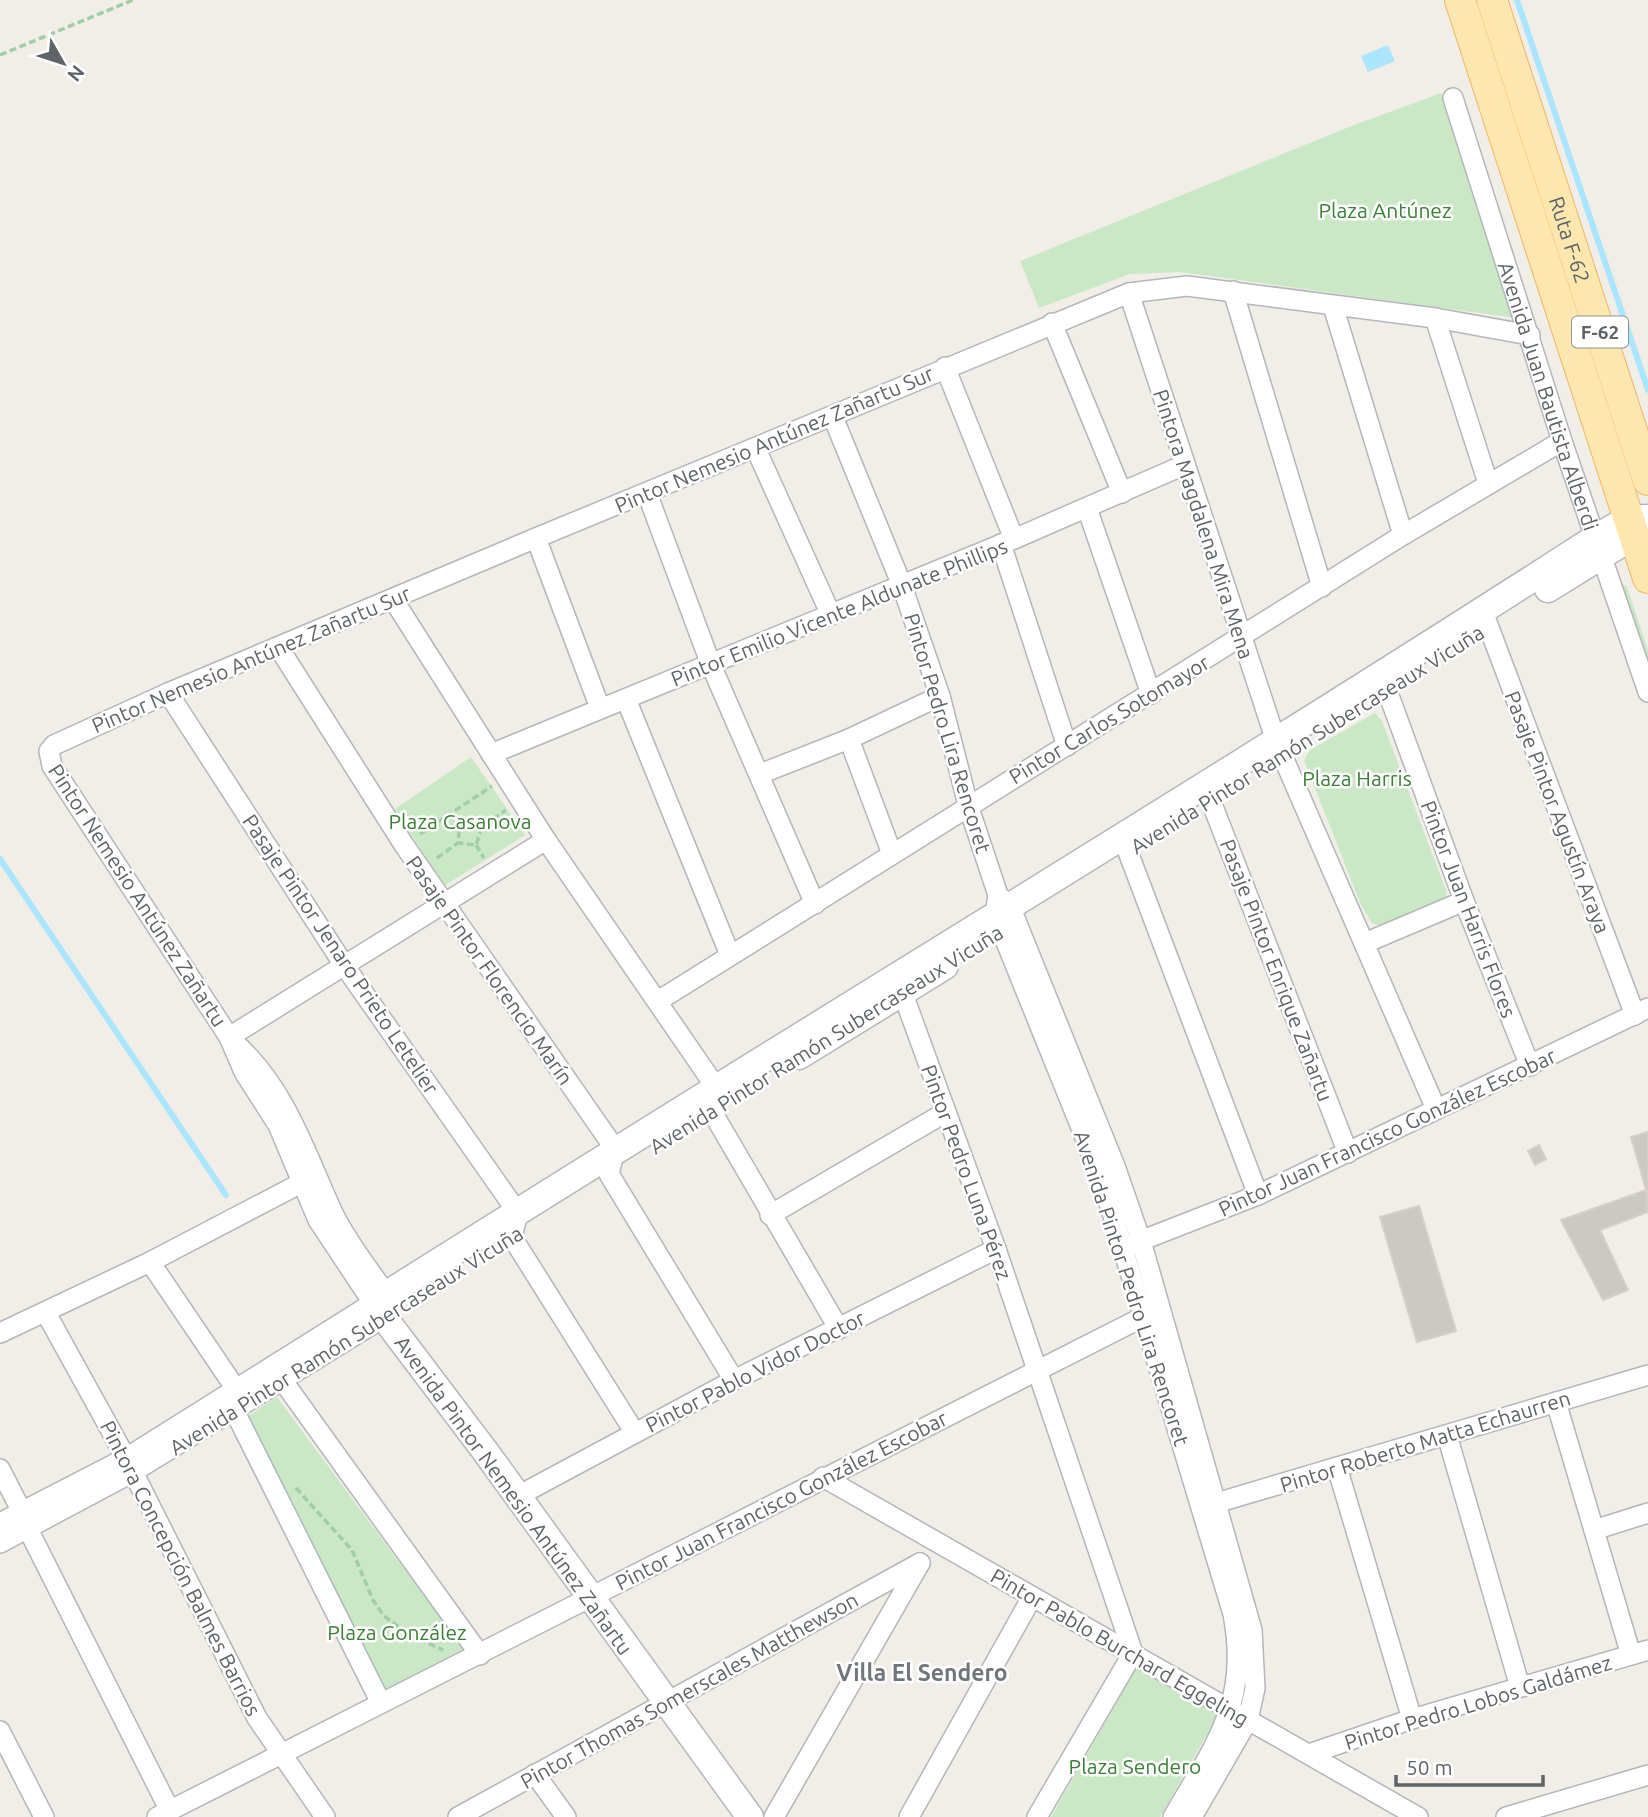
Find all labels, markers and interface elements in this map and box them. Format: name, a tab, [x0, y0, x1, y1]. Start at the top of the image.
north arrow	[28, 28, 98, 98]
text: N	[63, 61, 89, 86]
street label: Ruta F-62	[1545, 193, 1595, 286]
park label: Plaza Antúnez	[1318, 198, 1452, 222]
street label: Avenida Juan Bautista Alberdi	[1494, 259, 1604, 533]
road number: F-62	[1572, 316, 1628, 348]
street label: Pintor Nemesio Antúnez Zañartu Sur	[611, 361, 937, 517]
street label: Pintora Magdalena Mira Mena	[1149, 386, 1259, 662]
street label: Pintor Emilio Vicente Aldunate Phillips	[667, 533, 1011, 691]
street label: Pintor Nemesio Antúnez Zañartu Sur	[88, 581, 414, 737]
street label: Pintor Pedro Lira Rencoret	[900, 610, 996, 856]
street label: Avenida Pintor Ramón Subercaseaux Vicuña	[1126, 620, 1488, 858]
street label: Pintor Carlos Sotomayor	[1005, 650, 1213, 788]
street label: Pasaje Pintor Agustín Araya	[1501, 687, 1615, 937]
street label: Pintor Nemesio Antúnez Zañartu	[44, 759, 232, 1031]
park label: Plaza Harris	[1302, 766, 1412, 790]
street label: Pintor Juan Harris Flores	[1416, 797, 1522, 1021]
park label: Plaza Casanova	[389, 809, 531, 833]
street label: Pasaje Pintor Jenaro Prieto Letelier	[238, 810, 444, 1098]
street label: Pasaje Pintor Enrique Zañartu	[1216, 836, 1338, 1104]
street label: Pasaje Pintor Florencio Marín	[402, 851, 578, 1089]
street label: Avenida Pintor Ramón Subercaseaux Vicuña	[645, 920, 1007, 1158]
street label: Pintor Juan Francisco González Escobar	[1215, 1043, 1559, 1221]
street label: Pintor Pedro Luna Pérez	[917, 1061, 1017, 1283]
street label: Avenida Pintor Pedro Lira Rencoret	[1070, 1127, 1194, 1449]
street label: Avenida Pintor Ramón Subercaseaux Vicuña	[165, 1221, 527, 1459]
street label: Pintor Pablo Vidor Doctor	[641, 1305, 869, 1437]
street label: Avenida Pintor Nemesio Antúnez Zañartu	[390, 1331, 638, 1659]
street label: Pintor Roberto Matta Echaurren	[1277, 1385, 1573, 1497]
street label: Pintor Juan Francisco González Escobar	[611, 1406, 951, 1594]
street label: Pintora Concepción Balmes Barrios	[96, 1416, 266, 1720]
street label: Pintor Pablo Burchard Eggeling	[987, 1563, 1253, 1731]
street label: Pintor Thomas Somerscales Matthewson	[516, 1587, 862, 1793]
park label: Plaza González	[327, 1620, 467, 1644]
street label: Pintor Pedro Lobos Galdámez	[1342, 1650, 1614, 1754]
district label: Villa El Sendero	[836, 1660, 1008, 1685]
scale bar	[1396, 1744, 1543, 1788]
park label: Plaza Sendero	[1069, 1754, 1201, 1778]
text: 50 m	[1406, 1755, 1453, 1779]

